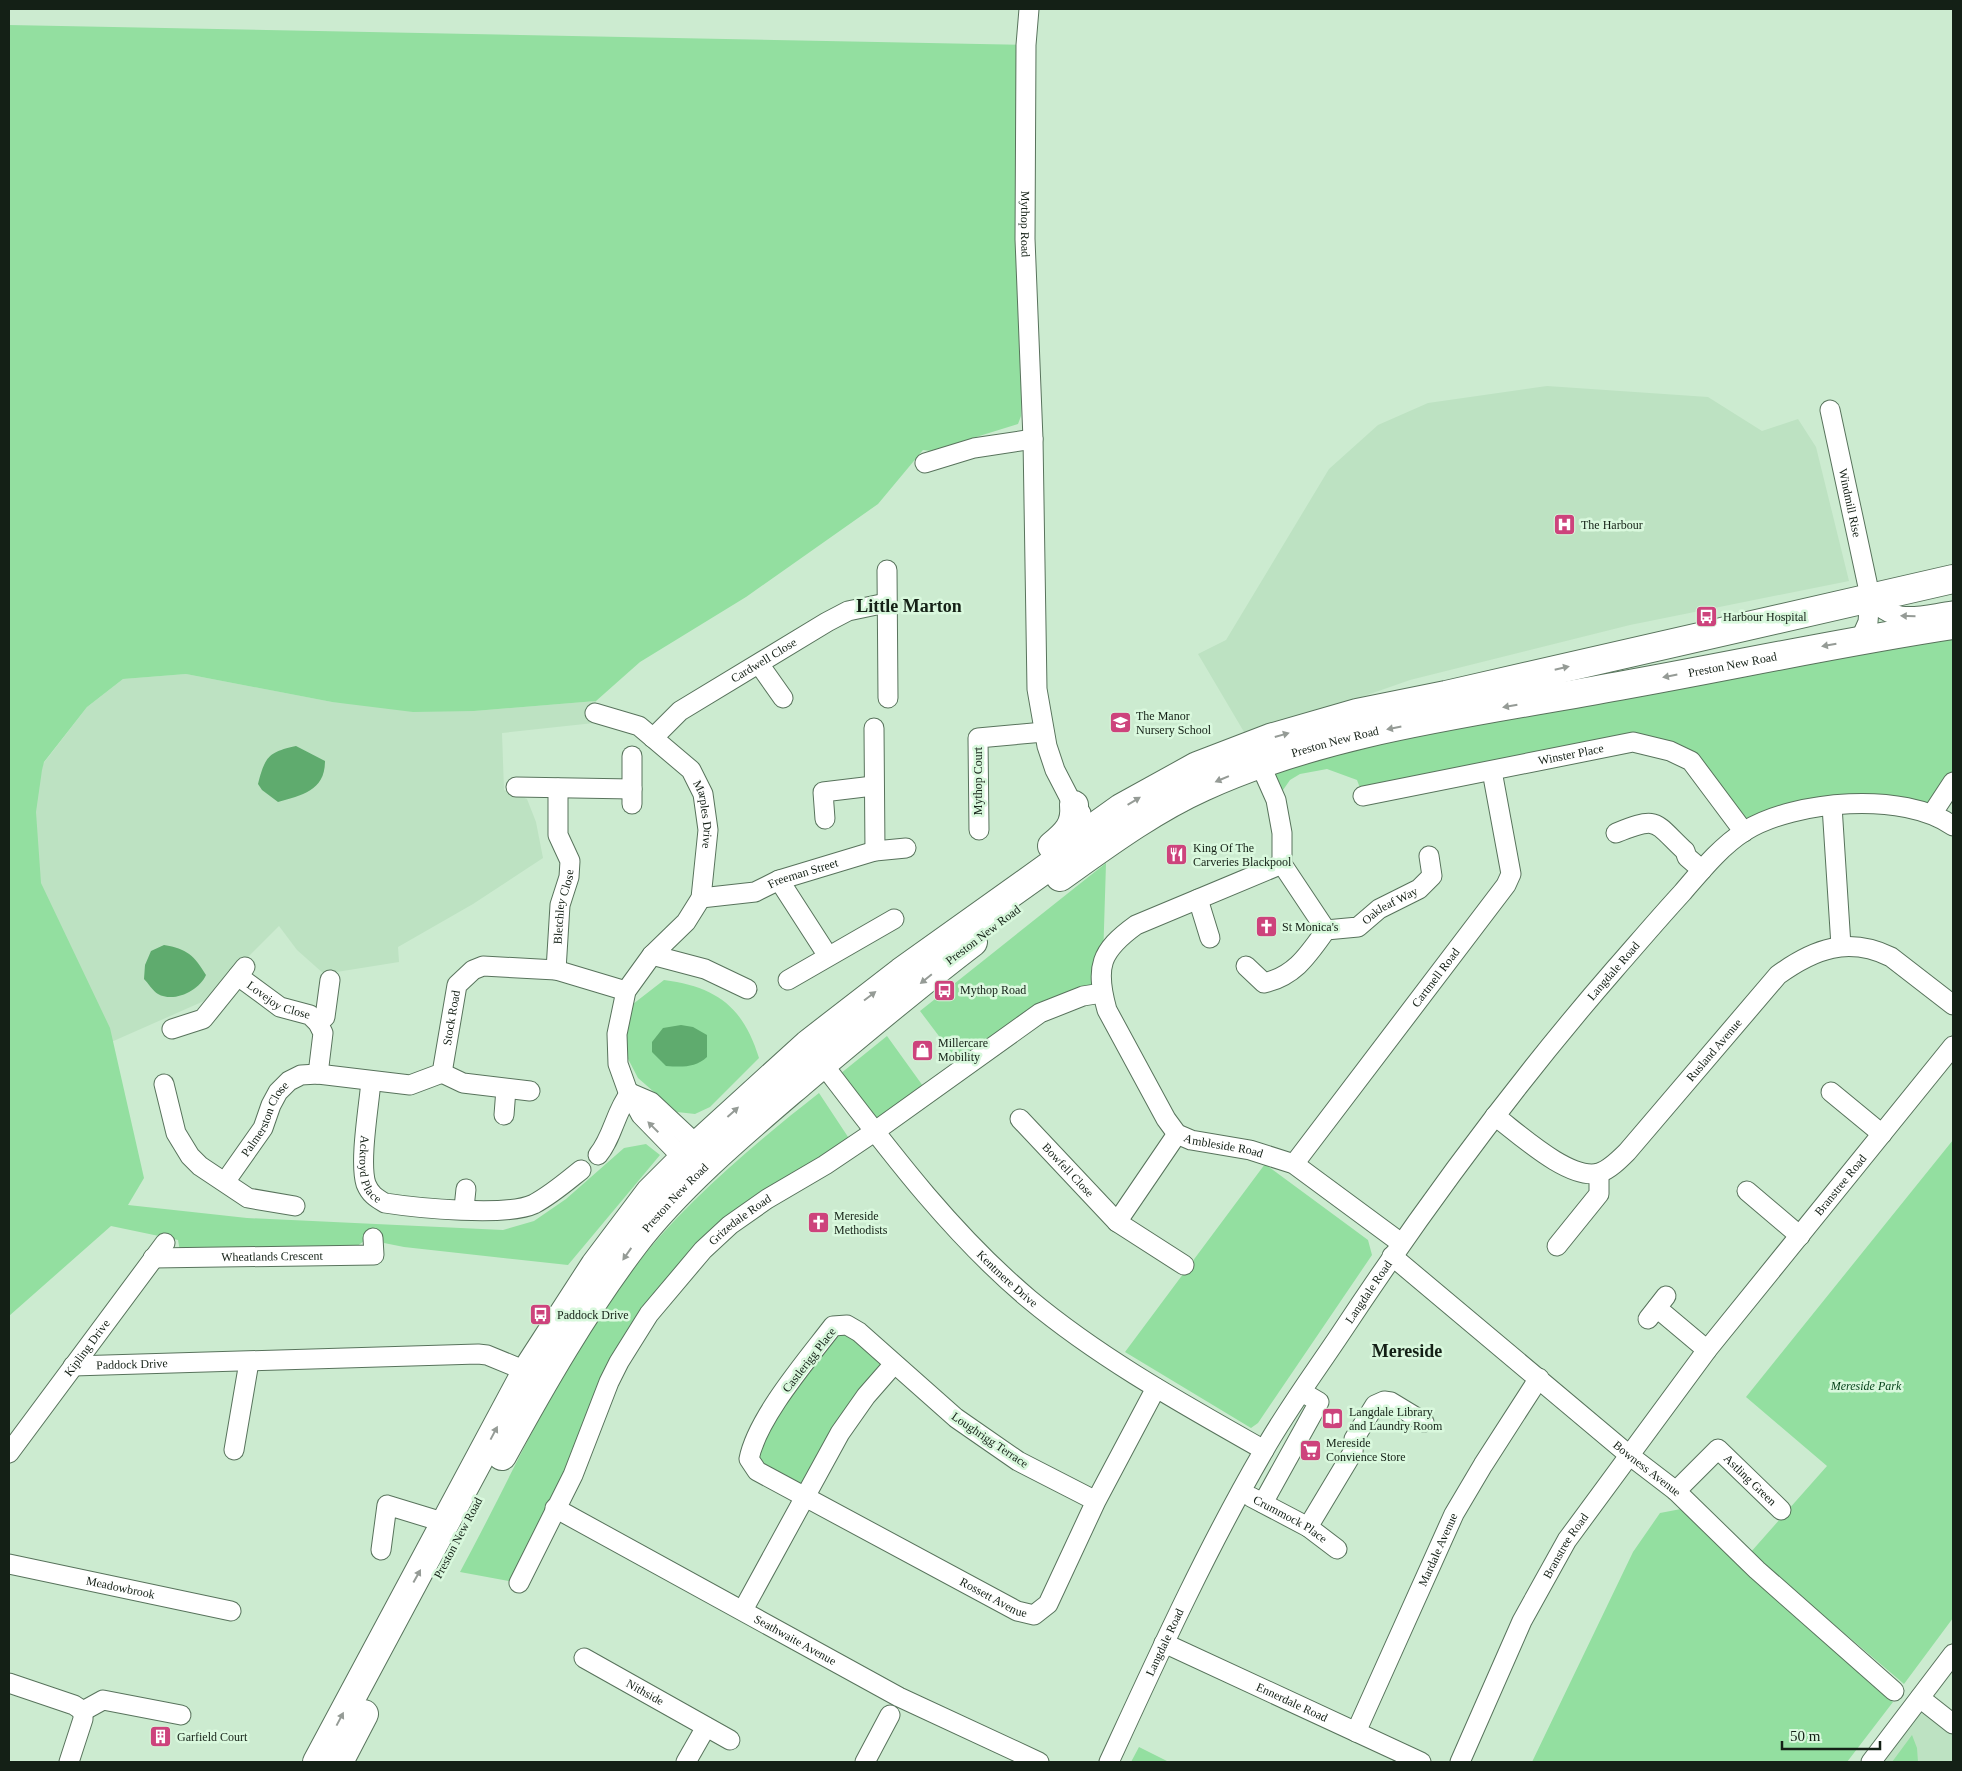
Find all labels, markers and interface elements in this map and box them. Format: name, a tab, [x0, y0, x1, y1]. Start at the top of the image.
street label: Mythop Road	[1018, 191, 1033, 257]
street label: Windmill Rise	[1836, 467, 1864, 539]
hospital icon: The Harbour	[1553, 513, 1577, 537]
place label: The Harbour	[1581, 518, 1643, 532]
district label: Little Marton	[856, 596, 962, 616]
bus stop icon: Harbour Hospital	[1695, 605, 1719, 629]
place label: Harbour Hospital	[1723, 610, 1807, 624]
one-way arrow	[1900, 612, 1916, 620]
street label: Cardwell Close	[728, 635, 799, 686]
one-way arrow	[1821, 642, 1837, 650]
street label: Preston New Road	[1687, 649, 1778, 680]
one-way arrow	[1554, 664, 1569, 672]
one-way arrow	[1661, 673, 1677, 681]
one-way arrow	[1502, 702, 1518, 710]
place label: The Manor Nursery School	[1136, 709, 1212, 737]
school or university icon: The Manor Nursery School	[1108, 711, 1132, 735]
street label: Preston New Road	[1290, 724, 1380, 760]
one-way arrow	[1386, 724, 1402, 732]
one-way arrow	[1274, 730, 1289, 738]
street label: Winster Place	[1537, 741, 1605, 768]
street label: Mythop Court	[971, 746, 985, 815]
one-way arrow	[1215, 776, 1229, 784]
street label: Marples Drive	[690, 778, 715, 849]
one-way arrow	[1127, 796, 1140, 805]
place label: King Of The Carveries Blackpool	[1193, 841, 1292, 869]
restaurant icon: King Of The Carveries Blackpool	[1165, 843, 1189, 867]
street label: Freeman Street	[765, 855, 840, 891]
street label: Bletchley Close	[551, 869, 576, 945]
street label: Oakleaf Way	[1359, 884, 1420, 928]
street label: Preston New Road	[943, 902, 1023, 968]
church icon: St Monica's	[1254, 915, 1278, 939]
place label: St Monica's	[1282, 920, 1339, 934]
street label: Langdale Road	[1584, 939, 1643, 1003]
street label: Cartmell Road	[1409, 945, 1462, 1010]
one-way arrow	[920, 974, 933, 985]
street label: Lovejoy Close	[244, 978, 312, 1022]
bus stop icon: Mythop Road	[932, 978, 956, 1002]
place label: Mythop Road	[960, 983, 1026, 997]
street label: Stock Road	[440, 989, 463, 1046]
one-way arrow	[863, 990, 876, 1001]
street label: Rusland Avenue	[1683, 1016, 1745, 1084]
place label: Millercare Mobility	[938, 1036, 988, 1064]
shop icon: Millercare Mobility	[910, 1038, 934, 1062]
street label: Palmerston Close	[238, 1079, 291, 1159]
one-way arrow	[726, 1106, 739, 1117]
one-way arrow	[647, 1122, 659, 1134]
street label: Ambleside Road	[1182, 1131, 1265, 1161]
street label: Ackroyd Place	[357, 1135, 384, 1206]
street label: Bowfell Close	[1039, 1140, 1097, 1200]
street label: Branstree Road	[1812, 1152, 1869, 1218]
street label: Preston New Road	[639, 1160, 711, 1235]
street label: Grizedale Road	[706, 1191, 773, 1248]
place label: Mereside Methodists	[834, 1209, 888, 1237]
church icon: Mereside Methodists	[806, 1211, 830, 1235]
one-way arrow	[622, 1247, 632, 1260]
street label: Kentmere Drive	[974, 1248, 1041, 1310]
street label: Wheatlands Crescent	[221, 1249, 324, 1264]
street label: Langdale Road	[1342, 1258, 1395, 1326]
bus stop icon: Paddock Drive	[529, 1303, 553, 1327]
place label: Paddock Drive	[557, 1308, 629, 1322]
street label: Kipling Drive	[62, 1317, 113, 1379]
street label: Castlerigg Place	[779, 1325, 839, 1395]
district label: Mereside	[1372, 1341, 1442, 1361]
street label: Paddock Drive	[96, 1356, 168, 1372]
park label: Mereside Park	[1830, 1379, 1902, 1393]
place label: Langdale Library and Laundry Room	[1349, 1405, 1443, 1433]
library icon: Langdale Library and Laundry Room	[1321, 1407, 1345, 1431]
street label: Loughrigg Terrace	[949, 1409, 1031, 1471]
one-way arrow	[490, 1426, 498, 1440]
place label: Mereside Convience Store	[1326, 1436, 1406, 1464]
supermarket icon: Mereside Convience Store	[1298, 1438, 1322, 1462]
street label: Bowness Avenue	[1610, 1438, 1684, 1499]
street label: Astling Green	[1721, 1451, 1779, 1509]
street label: Crummock Place	[1251, 1492, 1330, 1546]
street label: Preston New Road	[431, 1495, 485, 1581]
street label: Branstree Road	[1540, 1510, 1591, 1581]
street label: Mardale Avenue	[1415, 1511, 1461, 1588]
one-way arrow	[413, 1570, 422, 1583]
street label: Meadowbrook	[85, 1574, 156, 1602]
street label: Rossett Avenue	[957, 1575, 1029, 1620]
street label: Langdale Road	[1143, 1606, 1187, 1678]
street label: Seathwaite Avenue	[752, 1612, 839, 1668]
street label: Nithside	[624, 1676, 666, 1708]
street label: Ennerdale Road	[1254, 1680, 1330, 1725]
one-way arrow	[336, 1712, 344, 1726]
scale bar	[1782, 1718, 1880, 1750]
building icon: Garfield Court	[149, 1725, 173, 1749]
text: 50 m	[1790, 1728, 1821, 1744]
place label: Garfield Court	[177, 1730, 248, 1744]

